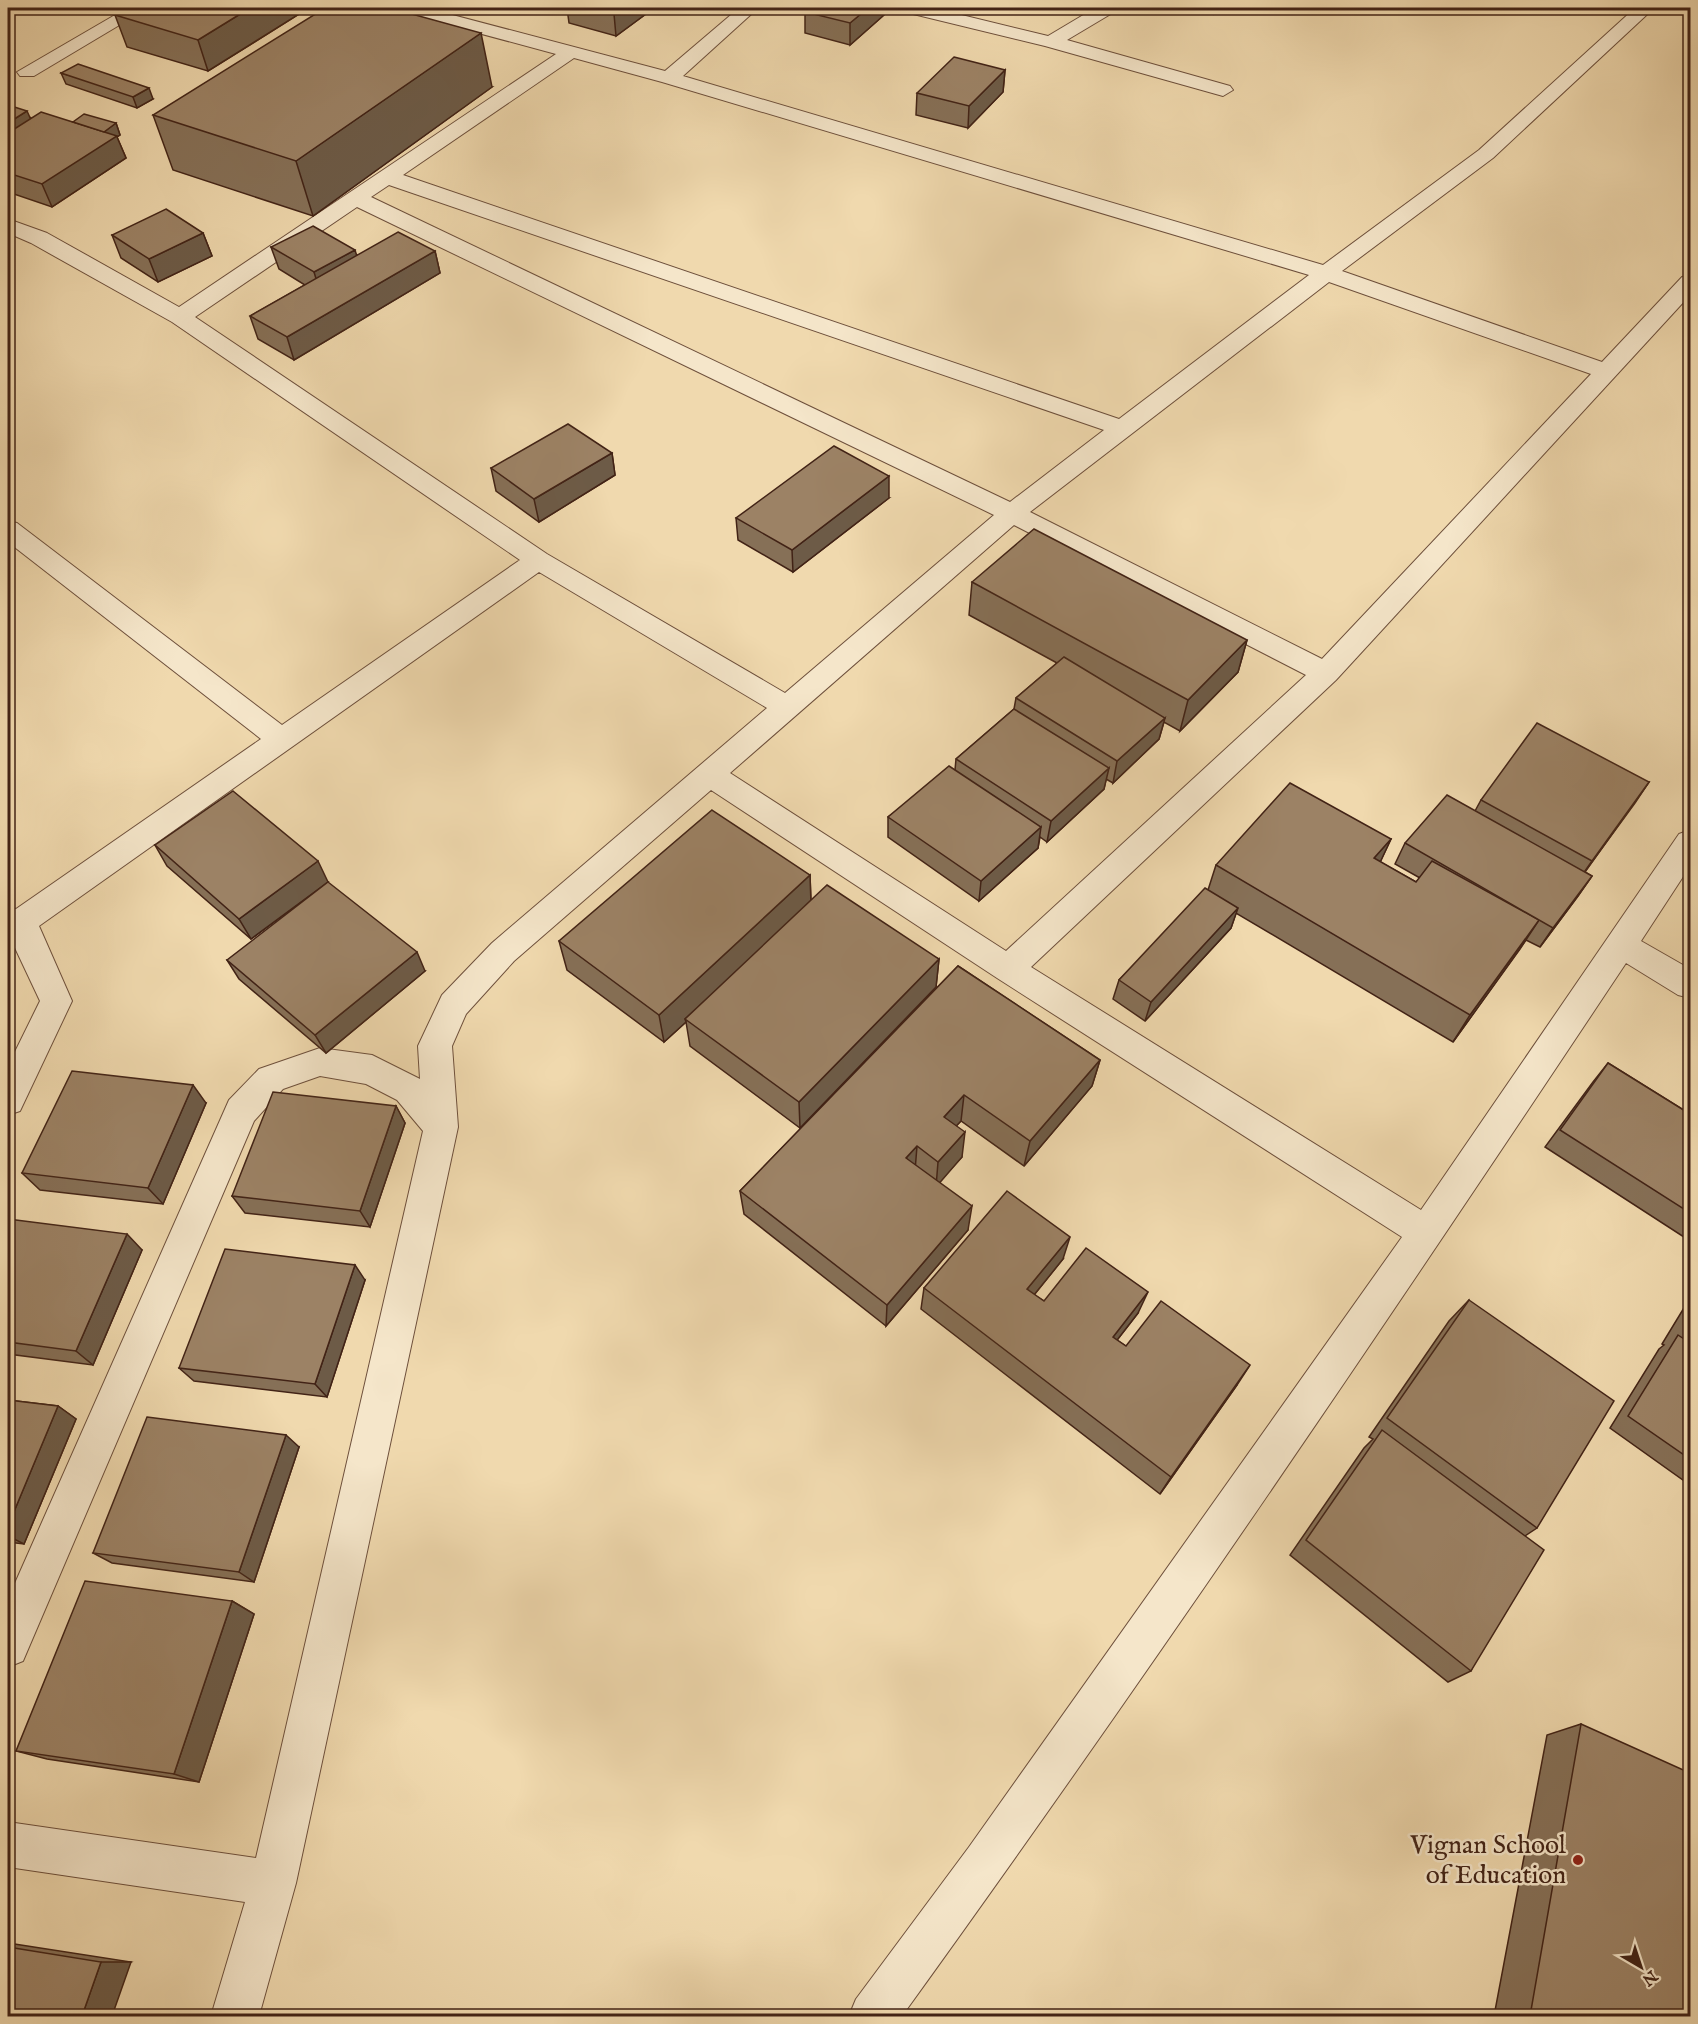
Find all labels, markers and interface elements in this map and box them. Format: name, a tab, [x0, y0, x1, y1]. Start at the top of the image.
place label: Vignan School of Education	[1409, 1829, 1567, 1892]
marker: Vignan School of Education	[1571, 1853, 1585, 1867]
north arrow	[1611, 1937, 1671, 1997]
text: N	[1637, 1964, 1662, 1989]

